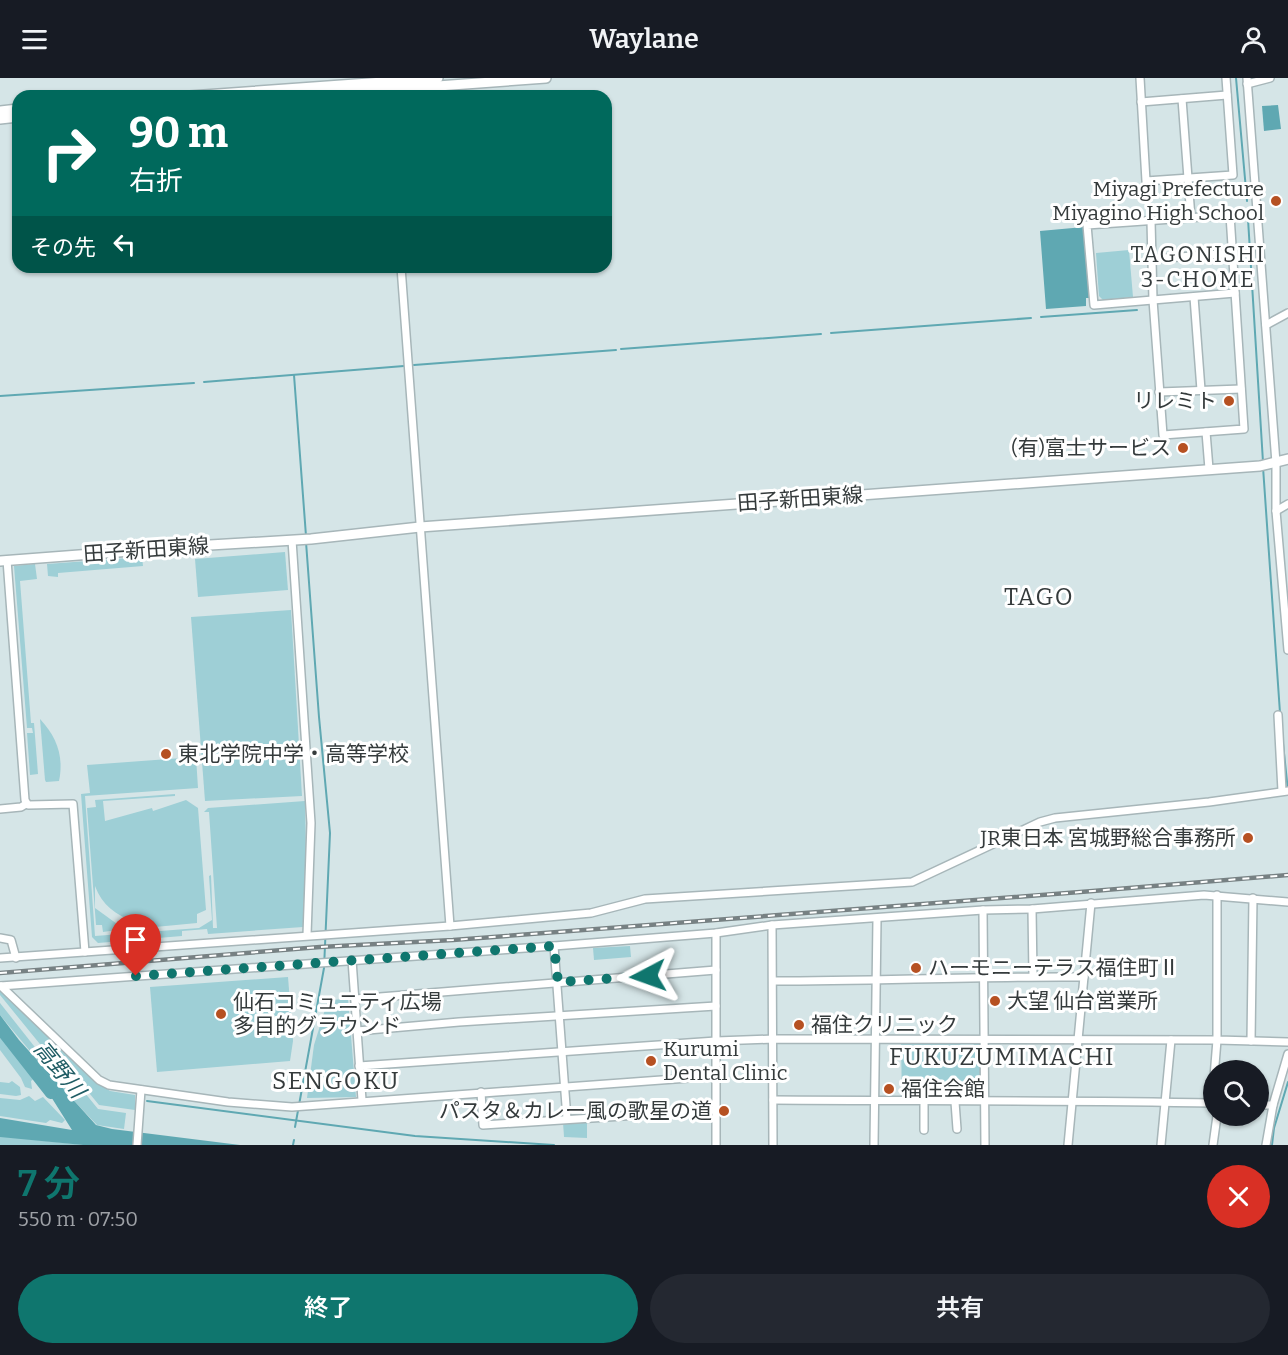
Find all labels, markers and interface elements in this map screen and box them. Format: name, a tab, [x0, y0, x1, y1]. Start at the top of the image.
icon: menu	[18, 23, 51, 56]
text: Waylane	[589, 23, 699, 55]
icon: person	[1237, 23, 1270, 56]
text: 90 m	[129, 108, 228, 158]
icon: right	[30, 114, 108, 192]
text: 右折	[129, 165, 183, 197]
place label: Miyagi Prefecture Miyagino High School	[1052, 176, 1264, 226]
marker: Miyagi Prefecture Miyagino High School	[1269, 194, 1283, 208]
icon: left	[108, 228, 141, 261]
text: その先	[30, 234, 96, 261]
district label: TAGONISHI 3-CHOME	[1130, 241, 1266, 293]
place label: リレミト	[1133, 388, 1217, 414]
marker: リレミト	[1222, 394, 1236, 408]
place label: (有)富士サービス	[1011, 435, 1171, 461]
marker: (有)富士サービス	[1176, 441, 1190, 455]
street label: 田子新田東線	[736, 482, 864, 516]
street label: 田子新田東線	[82, 533, 210, 567]
district label: TAGO	[1004, 583, 1074, 611]
place label: 東北学院中学・高等学校	[178, 741, 409, 767]
marker: 東北学院中学・高等学校	[159, 747, 173, 761]
place label: JR東日本 宮城野総合事務所	[979, 825, 1236, 851]
marker: JR東日本 宮城野総合事務所	[1241, 831, 1255, 845]
pin	[110, 914, 161, 976]
icon: arrive	[119, 923, 152, 956]
position arrow	[616, 944, 680, 1008]
place label: ハーモニーテラス福住町Ⅱ	[928, 955, 1180, 981]
marker: ハーモニーテラス福住町Ⅱ	[909, 961, 923, 975]
place label: 大望 仙台営業所	[1007, 988, 1158, 1014]
place label: 仙石コミュニティ広場 多目的グラウンド	[233, 989, 442, 1039]
marker: 大望 仙台営業所	[988, 994, 1002, 1008]
marker: 仙石コミュニティ広場 多目的グラウンド	[214, 1007, 228, 1021]
place label: 福住クリニック	[811, 1012, 958, 1038]
marker: 福住クリニック	[792, 1018, 806, 1032]
water label: 高野川	[28, 1035, 92, 1105]
place label: Kurumi Dental Clinic	[663, 1036, 788, 1086]
district label: FUKUZUMIMACHI	[889, 1043, 1115, 1071]
marker: Kurumi Dental Clinic	[644, 1054, 658, 1068]
map controls	[1203, 1060, 1269, 1126]
button: search	[1203, 1060, 1269, 1126]
district label: SENGOKU	[272, 1067, 400, 1095]
place label: 福住会館	[901, 1076, 985, 1102]
marker: 福住会館	[882, 1082, 896, 1096]
place label: パスタ＆カレー風の歌星の道	[439, 1098, 712, 1124]
marker: パスタ＆カレー風の歌星の道	[717, 1104, 731, 1118]
text: 7 分	[18, 1162, 80, 1206]
button: close	[1207, 1165, 1270, 1228]
text: 550 m · 07:50	[18, 1207, 138, 1231]
button: 終了	[18, 1274, 638, 1343]
button: 共有	[650, 1274, 1270, 1343]

